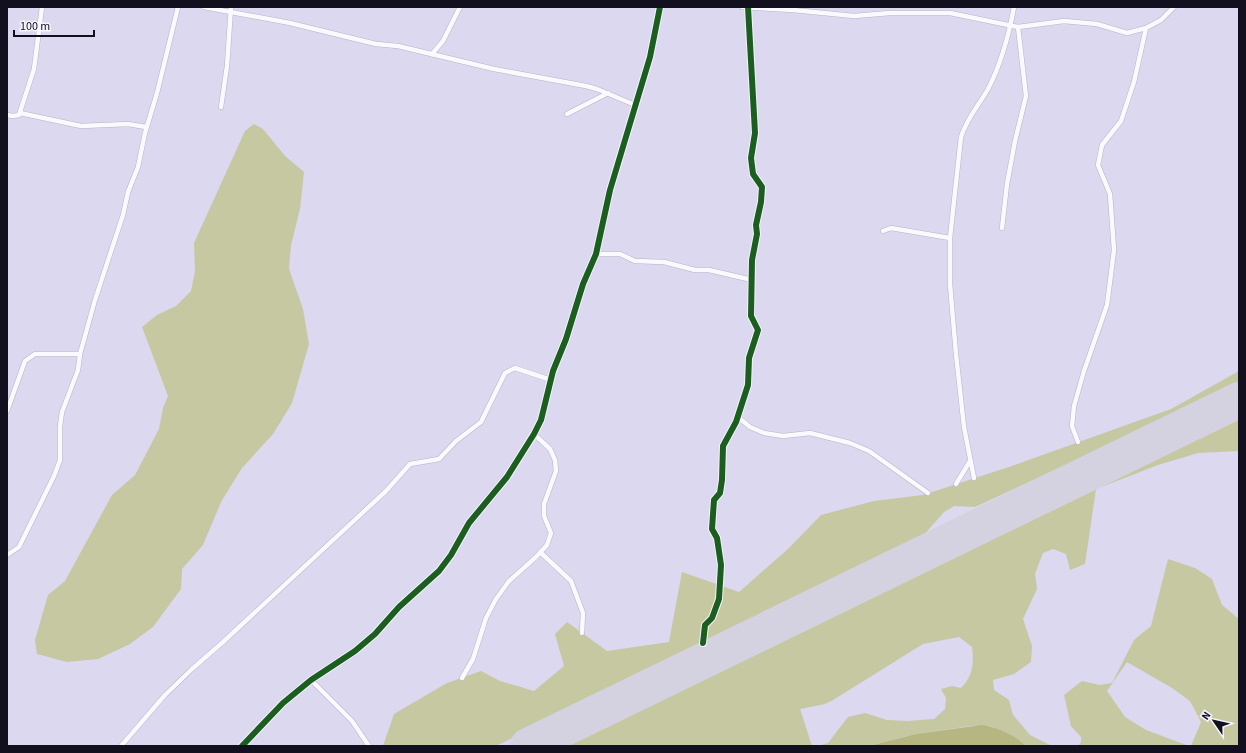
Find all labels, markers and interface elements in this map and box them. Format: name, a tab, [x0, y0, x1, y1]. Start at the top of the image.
scale bar	[14, 12, 94, 38]
text: 100 m	[20, 18, 50, 35]
north arrow	[1194, 701, 1234, 741]
text: N	[1198, 708, 1214, 723]

